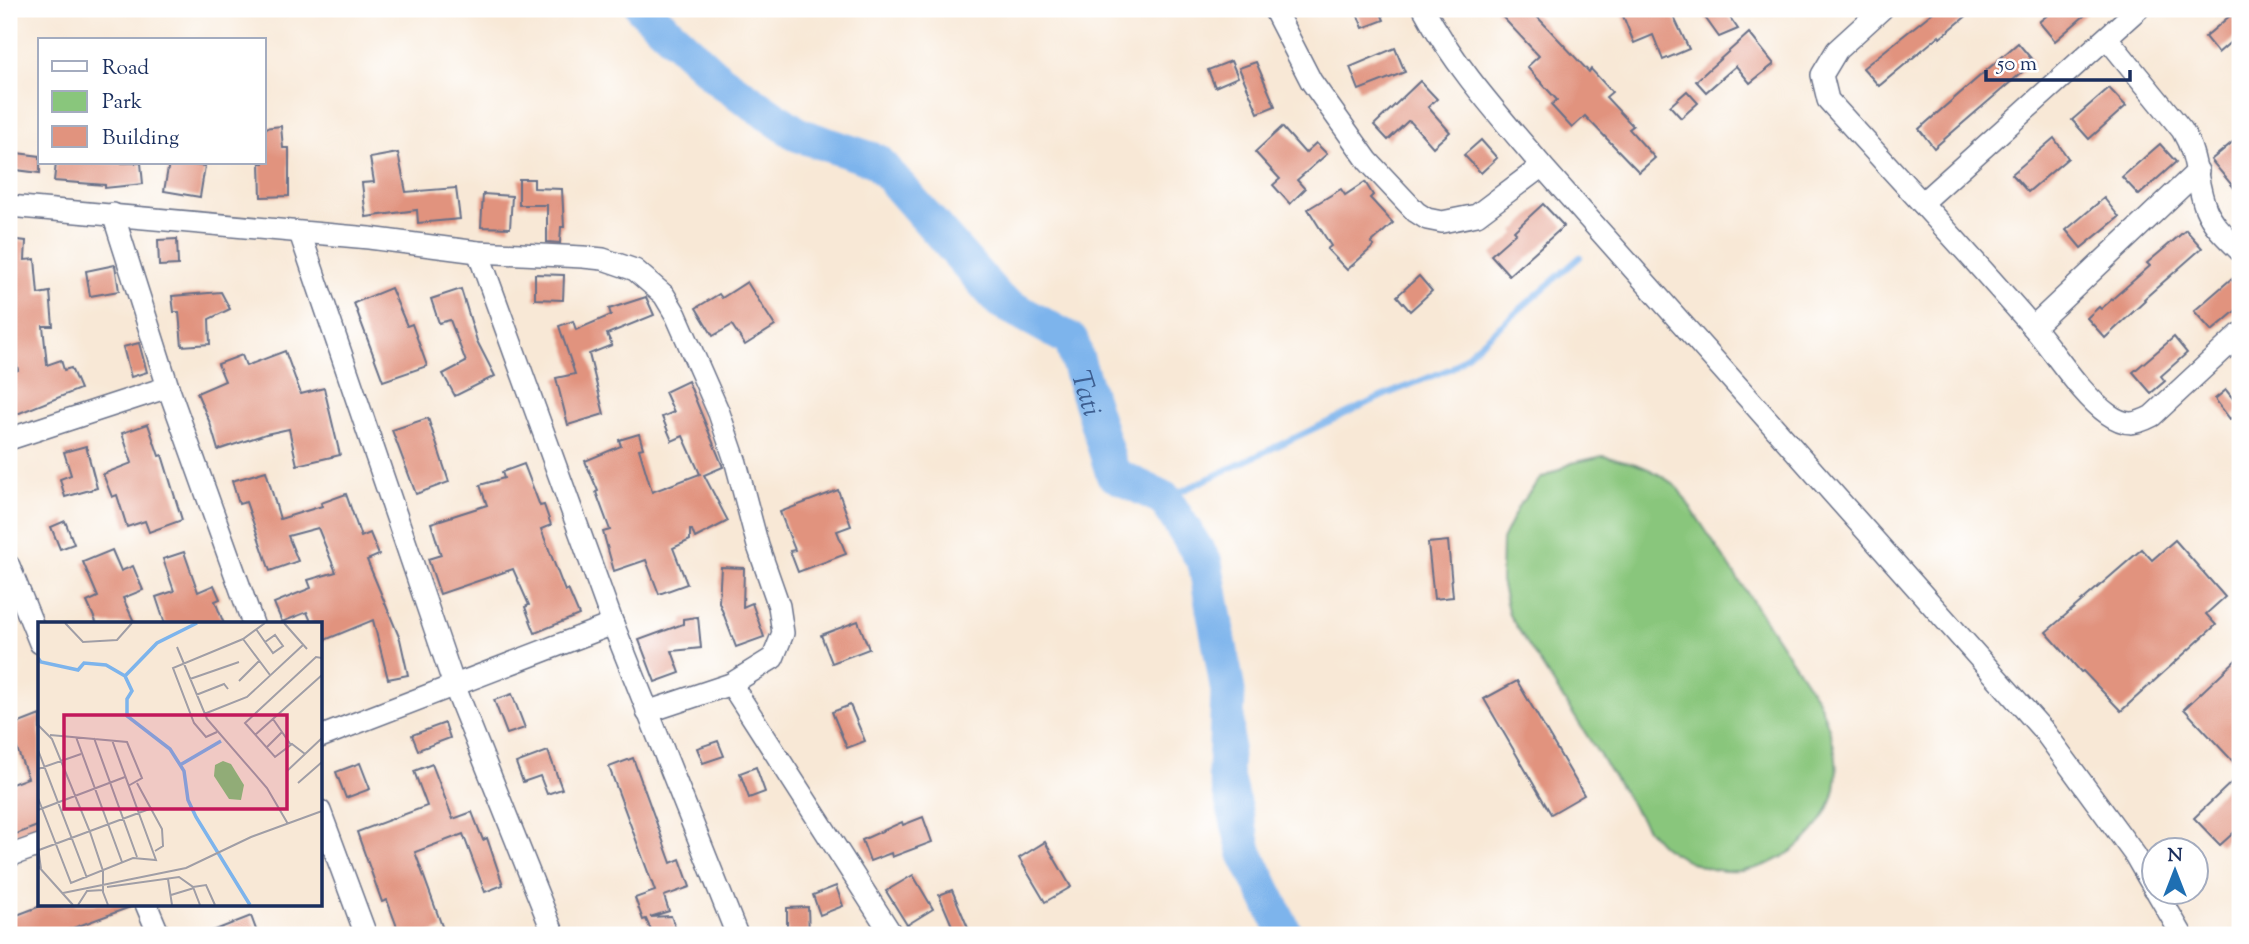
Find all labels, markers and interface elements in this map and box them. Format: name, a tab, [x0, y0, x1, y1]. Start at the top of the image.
legend	[38, 38, 266, 164]
scale bar	[1986, 38, 2130, 82]
text: 50 m	[1996, 50, 2037, 80]
text: Road	[102, 54, 149, 84]
text: Park	[102, 88, 143, 118]
text: Building	[102, 124, 179, 154]
water label: Tati	[1059, 366, 1111, 422]
inset map	[38, 622, 322, 906]
north arrow	[2140, 836, 2210, 906]
text: N	[2167, 843, 2183, 870]

